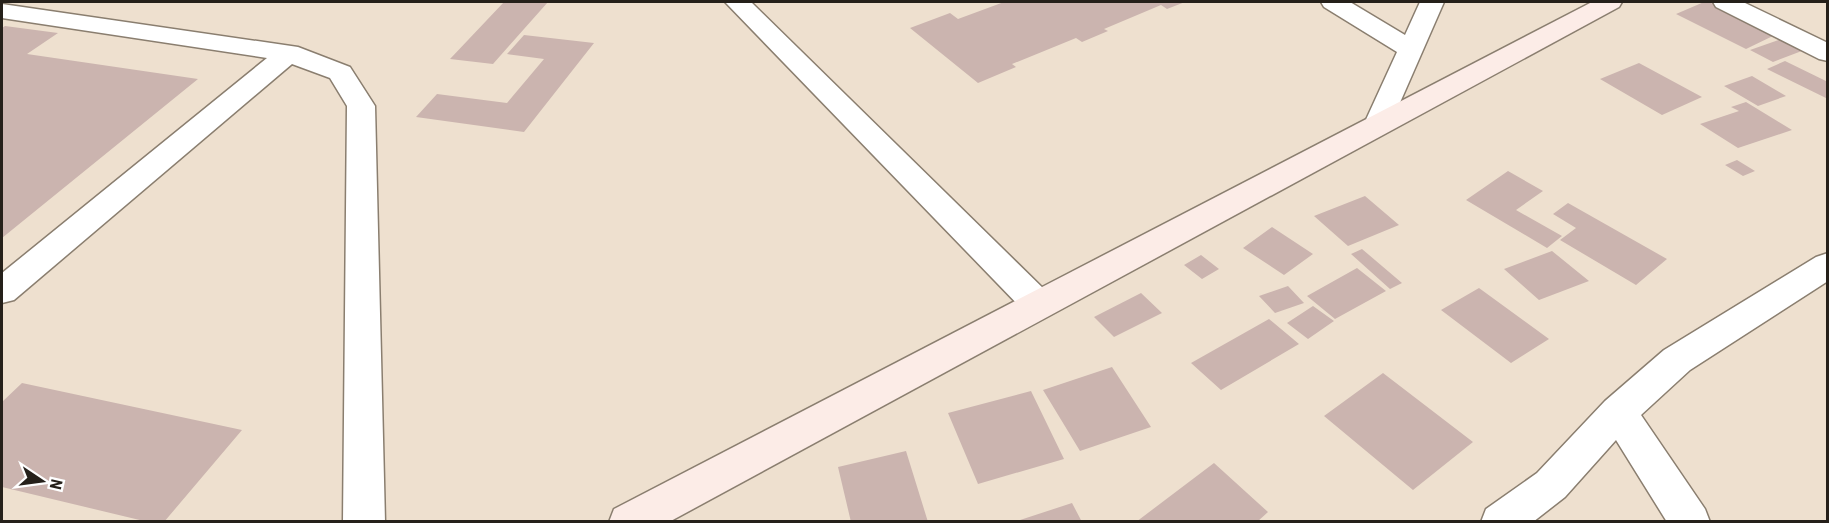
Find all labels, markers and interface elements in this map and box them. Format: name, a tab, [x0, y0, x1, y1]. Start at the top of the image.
north arrow	[12, 451, 72, 511]
text: N	[46, 477, 66, 491]

